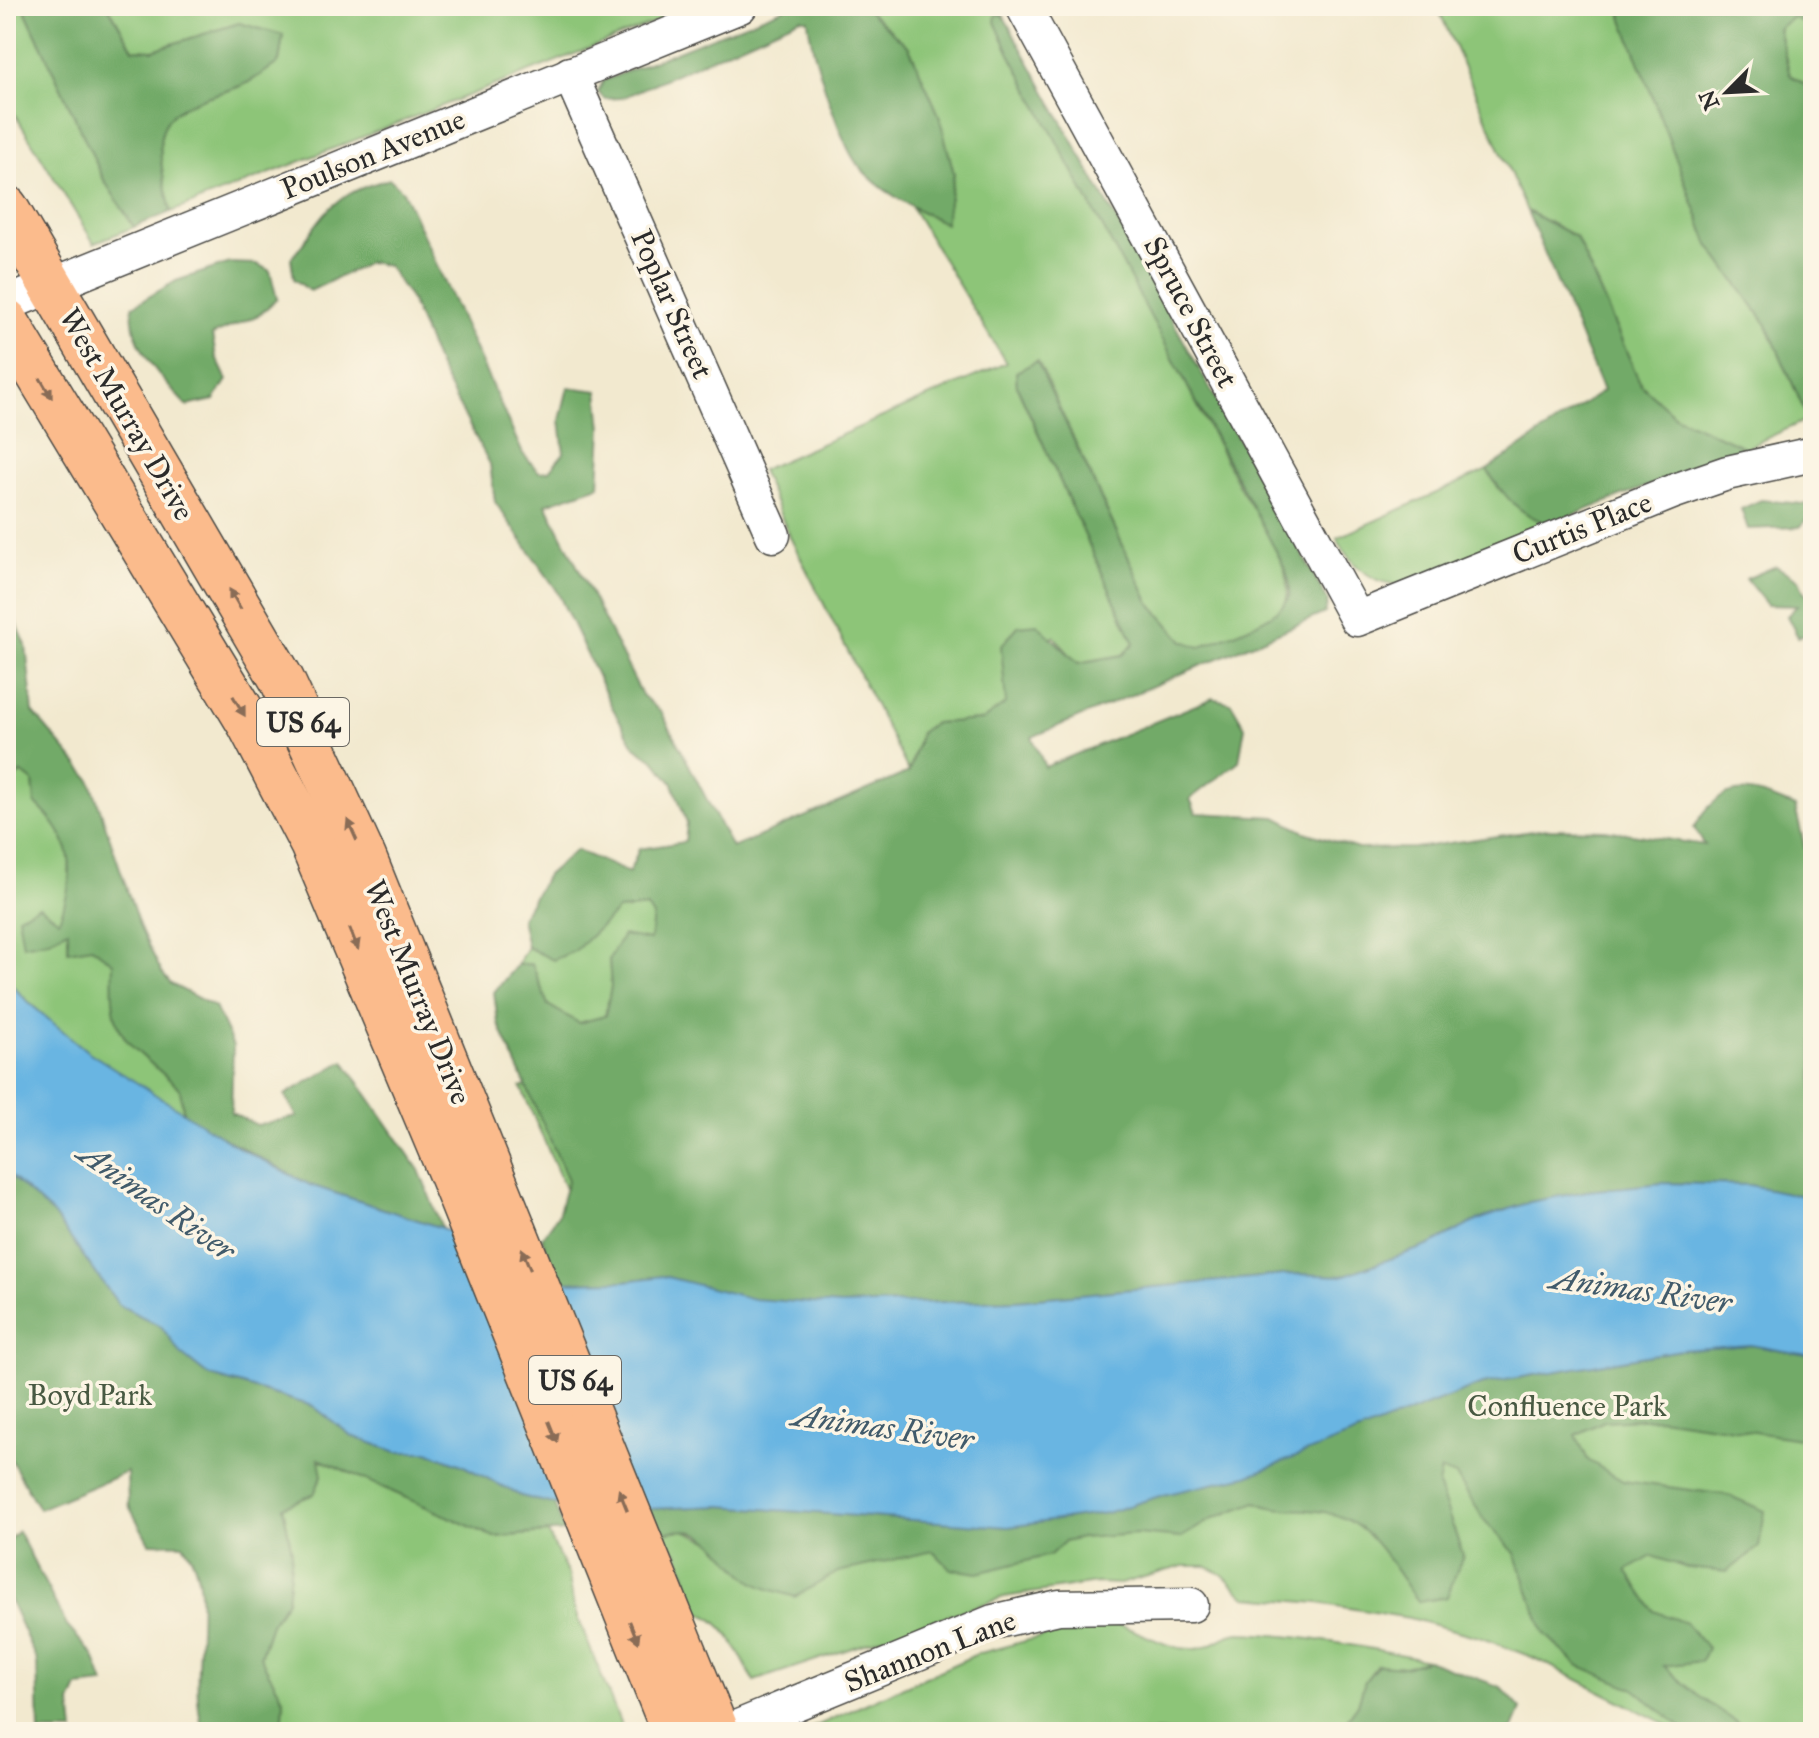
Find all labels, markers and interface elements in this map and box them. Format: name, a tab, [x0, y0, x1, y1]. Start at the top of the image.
north arrow	[1687, 52, 1767, 132]
text: N	[1693, 86, 1725, 114]
street label: Poulson Avenue	[276, 101, 470, 207]
street label: Poplar Street	[623, 224, 721, 385]
street label: Spruce Street	[1136, 230, 1246, 394]
street label: West Murray Drive	[52, 301, 202, 527]
one-way arrow	[39, 377, 53, 399]
street label: Curtis Place	[1507, 484, 1657, 572]
one-way arrow	[228, 588, 242, 610]
one-way arrow	[231, 695, 245, 717]
road number: US 64	[257, 698, 349, 746]
one-way arrow	[345, 819, 358, 842]
street label: West Murray Drive	[357, 874, 479, 1110]
one-way arrow	[348, 927, 361, 951]
water label: Animas River	[68, 1131, 244, 1271]
one-way arrow	[519, 1247, 532, 1271]
water label: Animas River	[1545, 1258, 1736, 1323]
road number: US 64	[529, 1356, 621, 1404]
park label: Boyd Park	[28, 1377, 152, 1413]
park label: Confluence Park	[1467, 1388, 1667, 1424]
water label: Animas River	[787, 1395, 978, 1460]
one-way arrow	[547, 1420, 560, 1444]
one-way arrow	[617, 1488, 630, 1512]
street label: Shannon Lane	[839, 1602, 1021, 1700]
one-way arrow	[627, 1620, 640, 1644]

